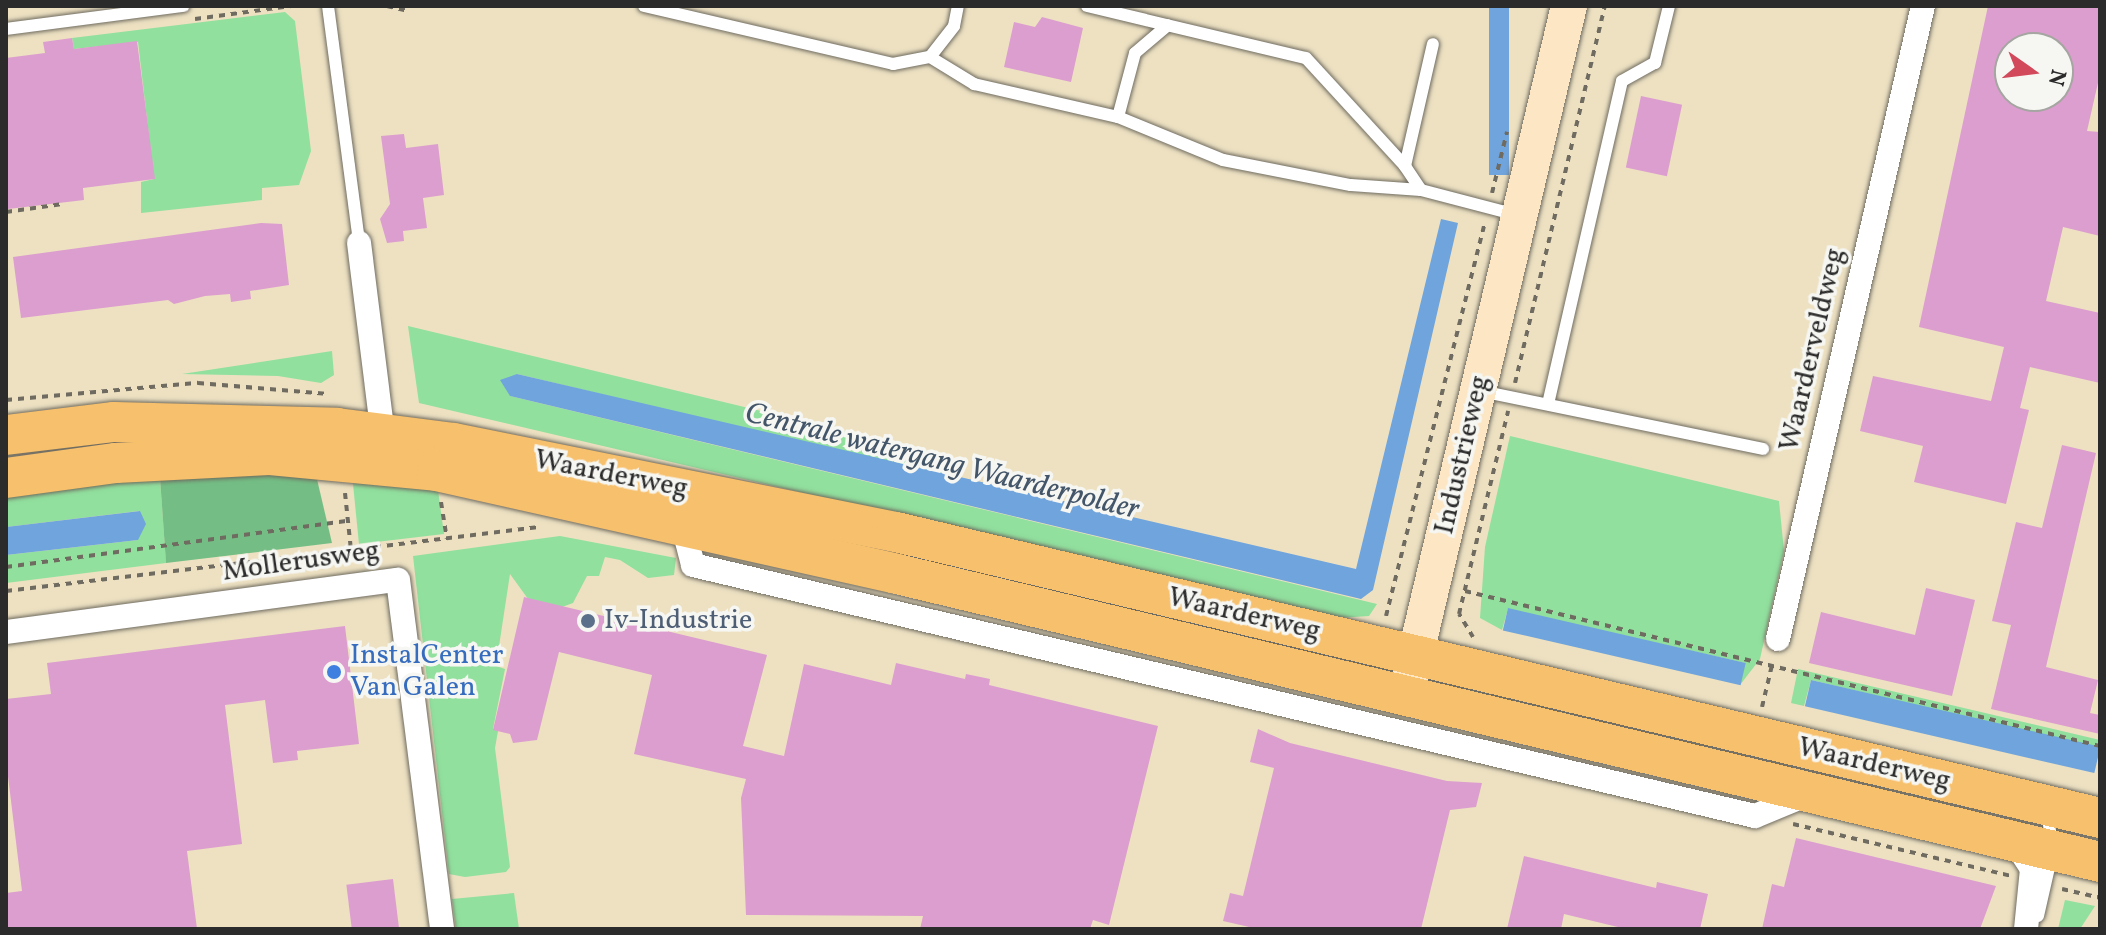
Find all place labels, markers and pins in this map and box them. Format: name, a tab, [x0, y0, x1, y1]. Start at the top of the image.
place label: Iv-Industrie	[604, 604, 752, 638]
marker: Iv-Industrie	[579, 612, 597, 630]
place label: InstalCenter Van Galen	[350, 639, 504, 705]
marker: InstalCenter Van Galen	[325, 663, 343, 681]

